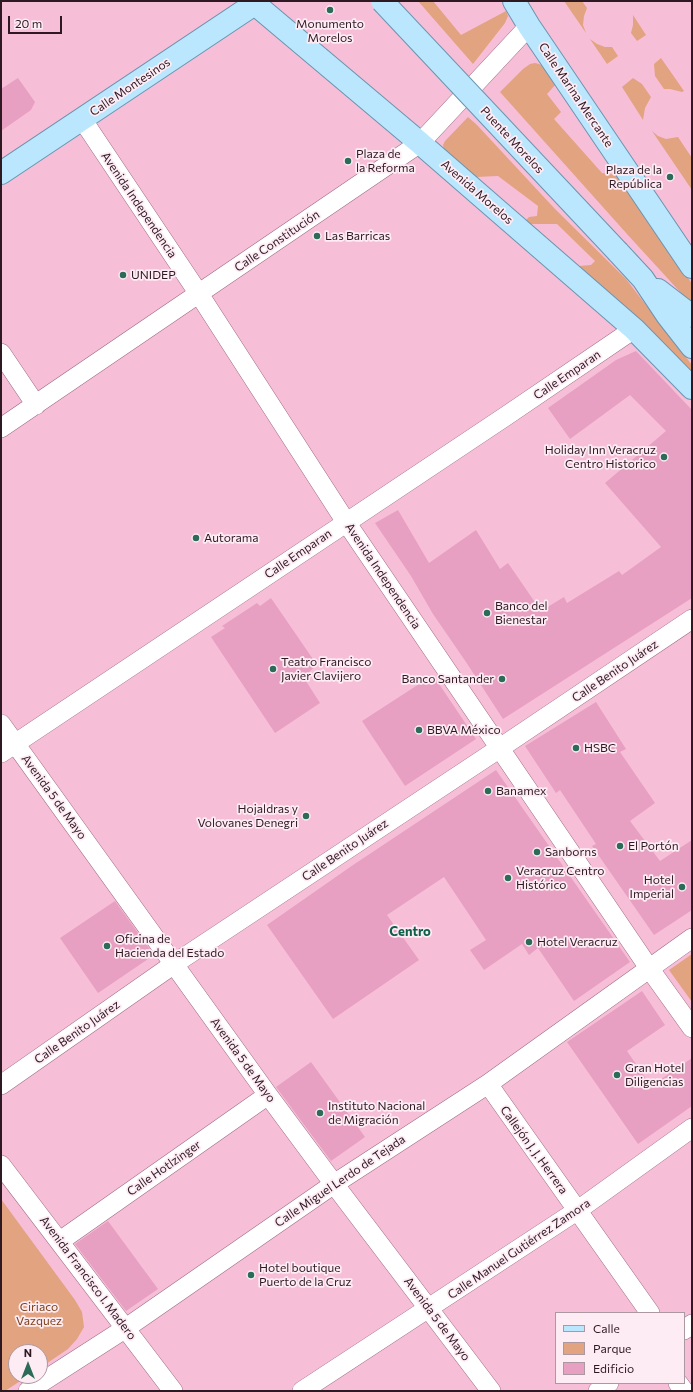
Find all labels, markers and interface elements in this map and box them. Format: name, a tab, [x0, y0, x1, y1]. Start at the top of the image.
marker: Monumento Morelos	[325, 5, 335, 15]
scale bar	[10, 8, 64, 34]
text: 20 m	[15, 16, 42, 30]
place label: Monumento Morelos	[296, 17, 364, 45]
street label: Calle Marina Mercante	[536, 40, 616, 150]
street label: Calle Montesinos	[87, 55, 173, 119]
street label: Puente Morelos	[477, 104, 547, 176]
place label: Plaza de la Reforma	[356, 147, 415, 175]
street label: Avenida Independencia	[98, 149, 180, 261]
marker: Plaza de la Reforma	[343, 156, 353, 166]
street label: Avenida Morelos	[438, 157, 516, 227]
place label: Plaza de la República	[606, 163, 662, 191]
marker: Plaza de la República	[665, 172, 675, 182]
street label: Calle Constitución	[232, 207, 322, 275]
place label: Las Barricas	[325, 229, 390, 243]
marker: Las Barricas	[312, 231, 322, 241]
place label: UNIDEP	[131, 268, 176, 282]
marker: UNIDEP	[118, 270, 128, 280]
street label: Calle Emparan	[531, 347, 603, 403]
place label: Holiday Inn Veracruz Centro Historico	[545, 443, 656, 471]
marker: Holiday Inn Veracruz Centro Historico	[659, 452, 669, 462]
street label: Avenida Independencia	[342, 520, 424, 632]
street label: Calle Emparan	[262, 526, 334, 582]
place label: Autorama	[204, 531, 259, 545]
marker: Autorama	[191, 533, 201, 543]
place label: Banco del Bienestar	[495, 599, 548, 627]
marker: Banco del Bienestar	[482, 608, 492, 618]
street label: Calle Benito Juárez	[569, 637, 661, 705]
place label: Teatro Francisco Javier Clavijero	[281, 655, 371, 683]
marker: Teatro Francisco Javier Clavijero	[268, 664, 278, 674]
place label: Banco Santander	[401, 672, 494, 686]
marker: Banco Santander	[497, 674, 507, 684]
place label: BBVA México	[427, 723, 501, 737]
marker: BBVA México	[414, 725, 424, 735]
place label: HSBC	[584, 741, 616, 755]
marker: HSBC	[571, 743, 581, 753]
street label: Avenida 5 de Mayo	[18, 752, 90, 842]
place label: Banamex	[496, 784, 546, 798]
marker: Banamex	[483, 786, 493, 796]
place label: Hojaldras y Volovanes Denegri	[197, 802, 298, 830]
marker: Hojaldras y Volovanes Denegri	[301, 811, 311, 821]
street label: Calle Benito Juárez	[299, 816, 391, 884]
place label: El Portón	[628, 839, 679, 853]
marker: El Portón	[615, 841, 625, 851]
place label: Sanborns	[545, 845, 597, 859]
marker: Sanborns	[532, 847, 542, 857]
place label: Veracruz Centro Histórico	[516, 864, 604, 892]
marker: Veracruz Centro Histórico	[503, 873, 513, 883]
place label: Hotel Imperial	[630, 873, 674, 901]
marker: Hotel Imperial	[677, 882, 687, 892]
district label: Centro	[389, 924, 431, 940]
place label: Oficina de Hacienda del Estado	[115, 932, 224, 960]
place label: Hotel Veracruz	[537, 935, 618, 949]
marker: Hotel Veracruz	[524, 937, 534, 947]
marker: Oficina de Hacienda del Estado	[102, 941, 112, 951]
street label: Calle Benito Juárez	[32, 997, 122, 1067]
street label: Avenida 5 de Mayo	[207, 1015, 279, 1105]
place label: Gran Hotel Diligencias	[625, 1061, 684, 1089]
marker: Gran Hotel Diligencias	[612, 1070, 622, 1080]
place label: Instituto Nacional de Migración	[328, 1099, 425, 1127]
street label: Callejón J. J. Herrera	[497, 1103, 571, 1197]
marker: Instituto Nacional de Migración	[315, 1108, 325, 1118]
street label: Calle Miguel Lerdo de Tejada	[272, 1132, 408, 1230]
street label: Calle Hotlzinger	[124, 1137, 204, 1199]
street label: Calle Manuel Gutiérrez Zamora	[445, 1196, 593, 1302]
street label: Avenida Francisco I. Madero	[37, 1213, 139, 1343]
place label: Hotel boutique Puerto de la Cruz	[259, 1261, 352, 1289]
marker: Hotel boutique Puerto de la Cruz	[246, 1270, 256, 1280]
street label: Avenida 5 de Mayo	[401, 1274, 473, 1364]
park label: Ciriaco Vazquez	[16, 1300, 62, 1328]
legend	[555, 1312, 685, 1384]
text: Calle	[593, 1321, 620, 1335]
text: Parque	[593, 1341, 631, 1355]
north arrow	[8, 1344, 48, 1384]
text: N	[24, 1346, 32, 1359]
text: Edificio	[593, 1361, 634, 1375]

